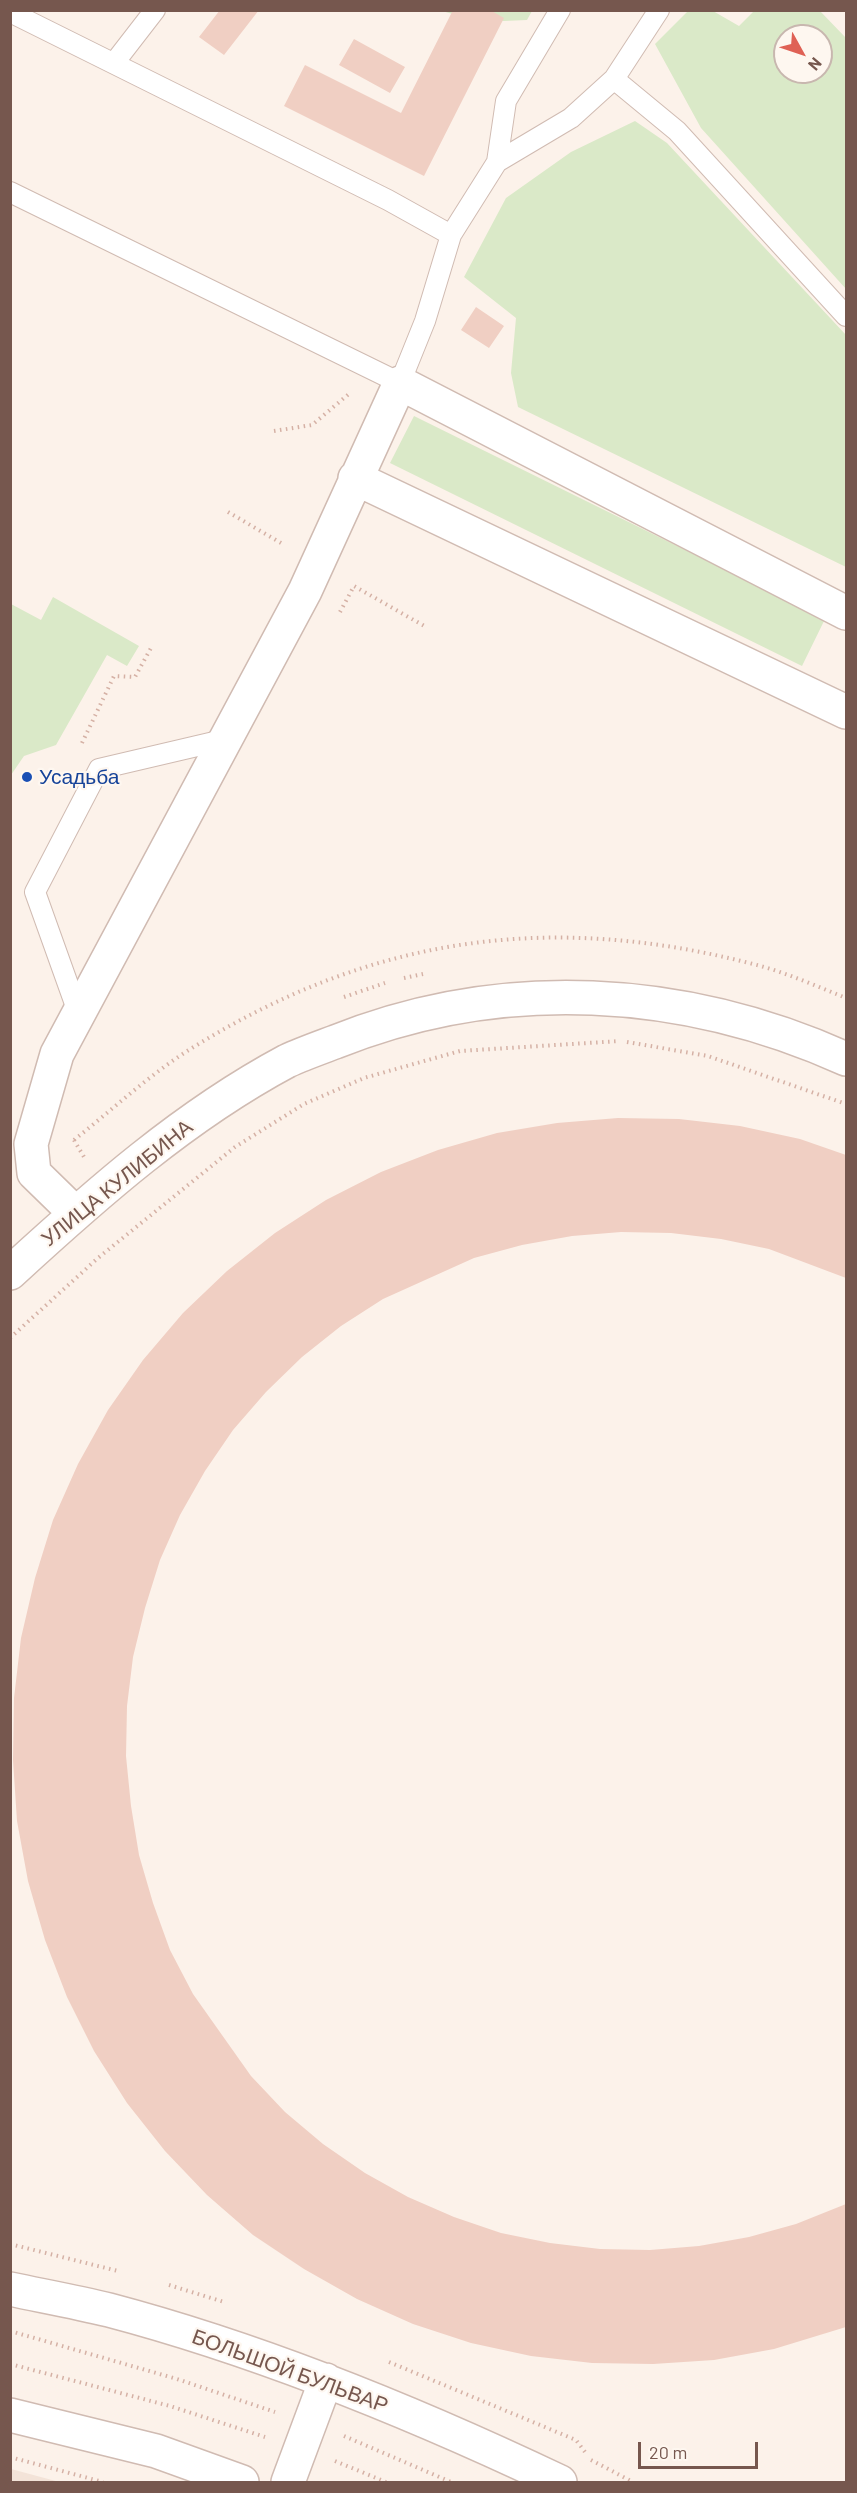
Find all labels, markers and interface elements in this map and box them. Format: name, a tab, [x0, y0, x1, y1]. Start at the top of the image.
north arrow	[773, 24, 833, 84]
text: N	[805, 54, 826, 75]
place label: Усадьба	[39, 764, 120, 790]
marker: Усадьба	[20, 770, 34, 784]
street label: УЛИЦА КУЛИБИНА	[36, 1114, 198, 1252]
street label: БОЛЬШОЙ БУЛЬВАР	[188, 2324, 392, 2418]
scale bar	[641, 2430, 761, 2468]
text: 20 m	[649, 2441, 687, 2463]

